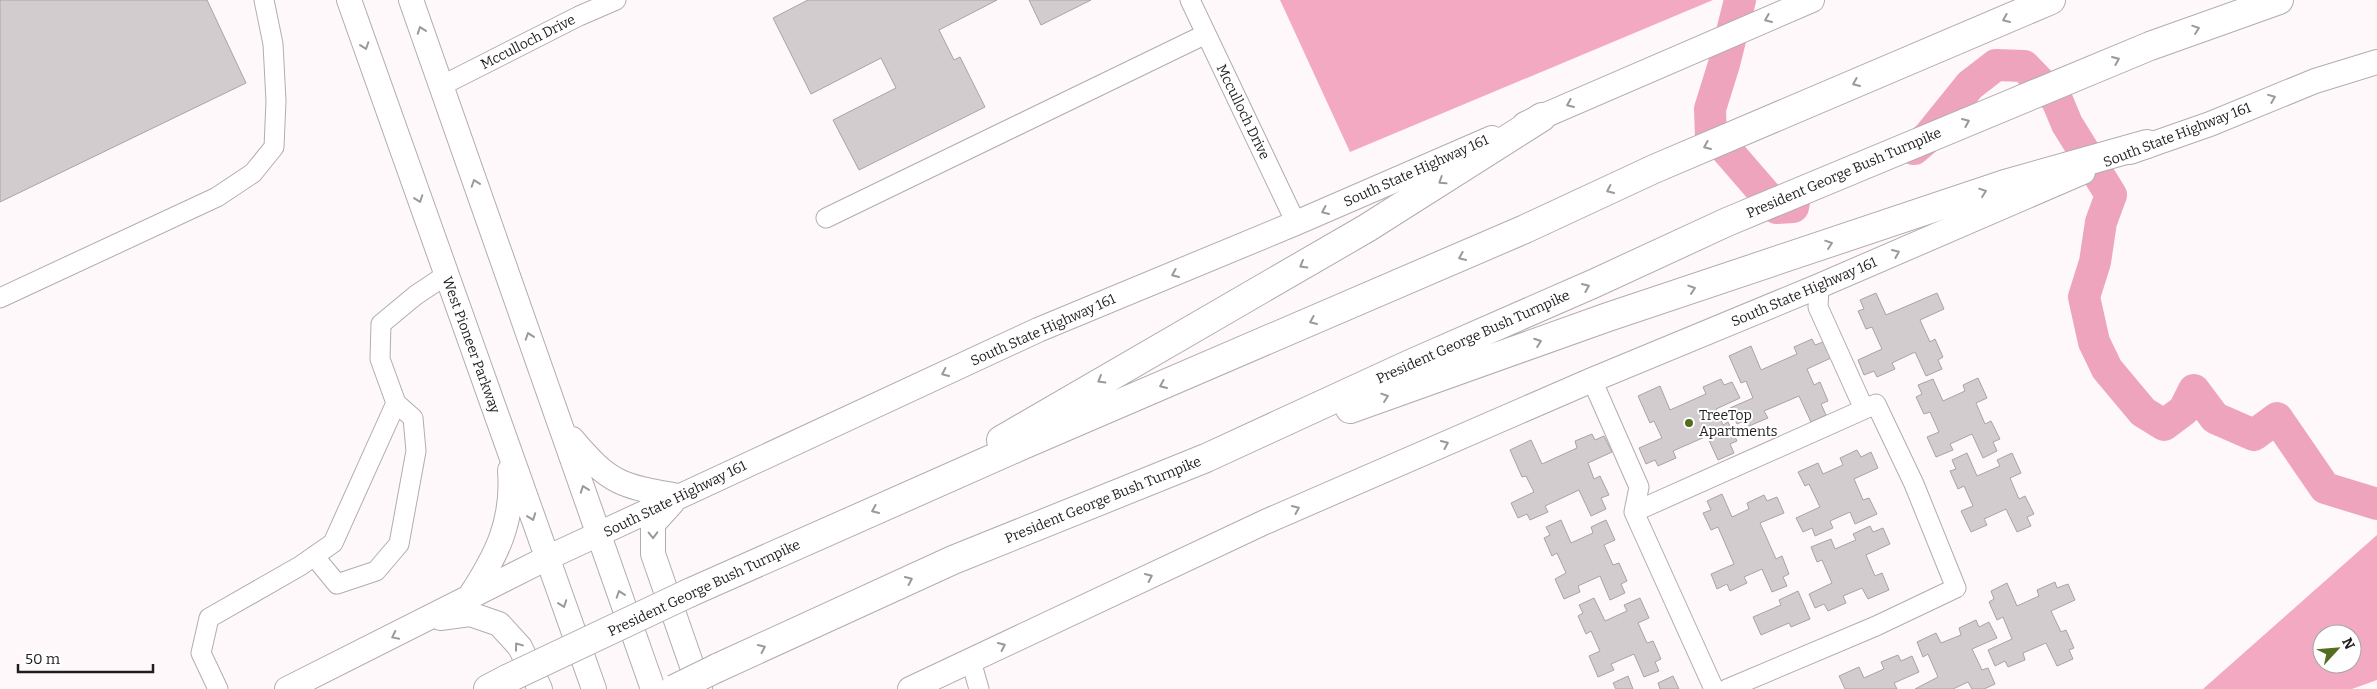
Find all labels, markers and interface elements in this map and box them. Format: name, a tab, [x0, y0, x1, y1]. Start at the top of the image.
street label: Mcculloch Drive	[478, 11, 578, 73]
one-way arrow	[1764, 13, 1773, 24]
one-way arrow	[2002, 13, 2011, 24]
one-way arrow	[2191, 25, 2199, 35]
one-way arrow	[417, 26, 427, 34]
one-way arrow	[359, 41, 369, 50]
one-way arrow	[2111, 55, 2120, 66]
street label: Mcculloch Drive	[1213, 62, 1273, 162]
one-way arrow	[1852, 76, 1861, 87]
one-way arrow	[2267, 94, 2275, 104]
one-way arrow	[1566, 98, 1575, 109]
street label: South State Highway 161	[2101, 99, 2253, 171]
one-way arrow	[1961, 118, 1970, 129]
street label: President George Bush Turnpike	[1744, 124, 1944, 222]
street label: South State Highway 161	[1341, 131, 1491, 211]
one-way arrow	[1703, 140, 1712, 151]
one-way arrow	[1438, 174, 1447, 184]
one-way arrow	[471, 179, 481, 188]
one-way arrow	[1606, 183, 1615, 194]
one-way arrow	[1978, 188, 1986, 198]
one-way arrow	[413, 194, 423, 203]
one-way arrow	[1321, 204, 1330, 215]
one-way arrow	[1824, 240, 1832, 250]
one-way arrow	[1891, 248, 1900, 259]
one-way arrow	[1458, 250, 1467, 261]
street label: South State Highway 161	[1729, 253, 1880, 330]
one-way arrow	[1299, 259, 1308, 269]
one-way arrow	[1171, 267, 1180, 278]
street label: West Pioneer Parkway	[438, 274, 504, 416]
one-way arrow	[1581, 283, 1590, 294]
one-way arrow	[1687, 285, 1695, 295]
street label: President George Bush Turnpike	[1374, 287, 1572, 387]
street label: South State Highway 161	[968, 290, 1118, 370]
one-way arrow	[1309, 314, 1318, 325]
one-way arrow	[525, 332, 535, 341]
one-way arrow	[1533, 338, 1542, 348]
one-way arrow	[942, 367, 951, 377]
one-way arrow	[1097, 374, 1106, 384]
one-way arrow	[1159, 378, 1168, 389]
one-way arrow	[1380, 392, 1389, 402]
place label: TreeTop Apartments	[1699, 407, 1777, 440]
marker: TreeTop Apartments	[1683, 417, 1695, 429]
one-way arrow	[1440, 439, 1449, 450]
street label: President George Bush Turnpike	[1002, 453, 1204, 547]
street label: South State Highway 161	[601, 457, 749, 541]
one-way arrow	[580, 485, 590, 494]
one-way arrow	[871, 504, 880, 515]
one-way arrow	[1291, 504, 1300, 515]
one-way arrow	[526, 512, 536, 521]
one-way arrow	[648, 532, 658, 539]
street label: President George Bush Turnpike	[605, 536, 803, 640]
one-way arrow	[1144, 573, 1153, 583]
one-way arrow	[904, 576, 913, 586]
one-way arrow	[616, 590, 626, 599]
one-way arrow	[558, 600, 568, 608]
north arrow	[2312, 624, 2362, 674]
one-way arrow	[391, 630, 400, 640]
text: N	[2338, 635, 2358, 652]
scale bar	[18, 642, 152, 674]
one-way arrow	[515, 642, 524, 652]
one-way arrow	[997, 642, 1006, 652]
one-way arrow	[757, 644, 766, 654]
text: 50 m	[25, 650, 61, 668]

